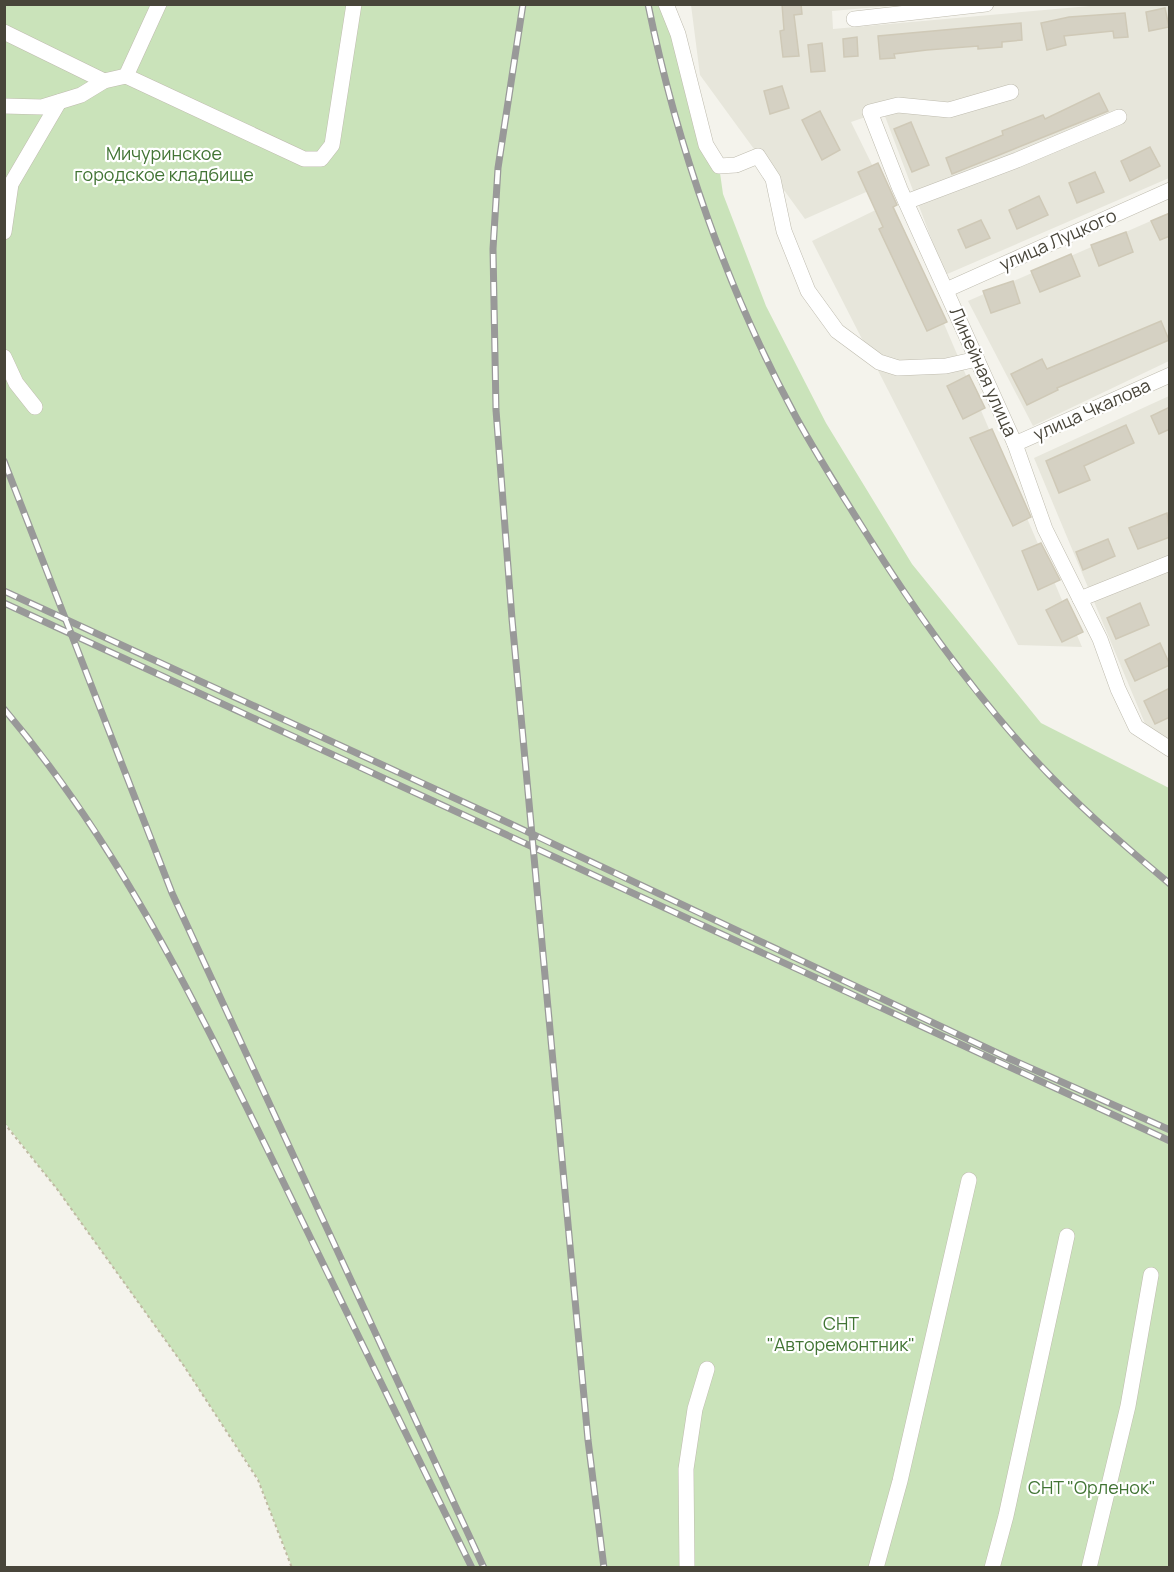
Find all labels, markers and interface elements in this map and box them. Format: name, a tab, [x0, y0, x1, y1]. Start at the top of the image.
park label: Мичуринское городское кладбище	[74, 141, 254, 186]
street label: улица Луцкого	[995, 203, 1120, 276]
street label: Линейная улица	[945, 303, 1023, 440]
street label: улица Чкалова	[1029, 373, 1154, 446]
park label: СНТ "Авторемонтник"	[767, 1311, 915, 1356]
park label: СНТ "Орленок"	[1028, 1475, 1156, 1499]

